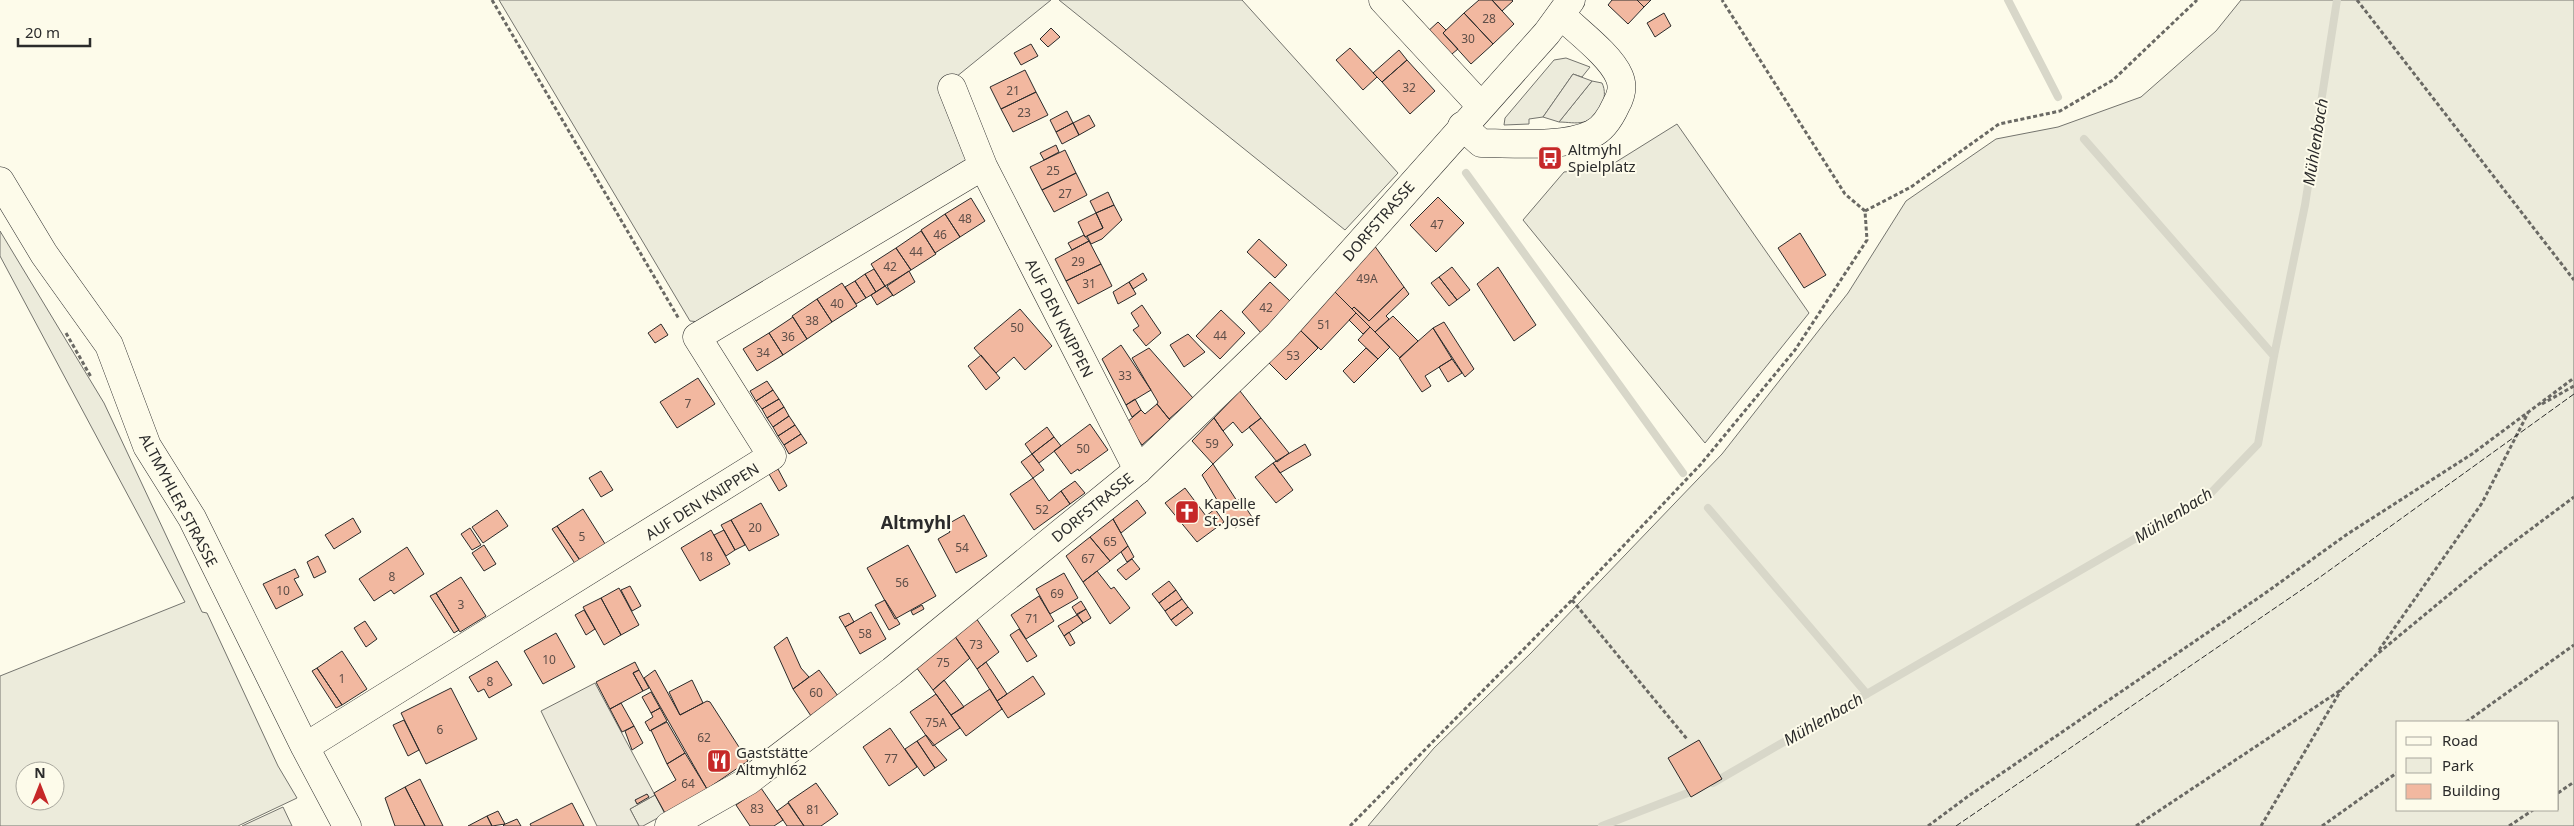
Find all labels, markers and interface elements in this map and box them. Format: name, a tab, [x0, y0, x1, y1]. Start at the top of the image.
house number: 28	[1482, 10, 1496, 27]
scale bar	[18, 15, 90, 47]
text: 20 m	[25, 22, 60, 42]
house number: 30	[1461, 30, 1475, 47]
house number: 32	[1402, 79, 1416, 96]
house number: 21	[1006, 82, 1020, 99]
water label: Mühlenbach	[2297, 97, 2333, 187]
house number: 23	[1017, 104, 1031, 121]
place label: Altmyhl Spielplatz	[1568, 139, 1636, 176]
bus stop icon: Altmyhl Spielplatz	[1537, 145, 1563, 171]
house number: 25	[1046, 162, 1060, 179]
street label: DORFSTRASSE	[1338, 177, 1418, 265]
house number: 27	[1058, 185, 1072, 202]
house number: 48	[958, 210, 972, 227]
house number: 47	[1430, 216, 1444, 233]
house number: 46	[933, 226, 947, 243]
house number: 44	[909, 243, 923, 260]
house number: 29	[1071, 253, 1085, 270]
street label: AUF DEN KNIPPEN	[1021, 255, 1099, 381]
house number: 42	[883, 258, 897, 275]
house number: 49A	[1356, 270, 1378, 287]
house number: 31	[1082, 275, 1096, 292]
house number: 40	[830, 295, 844, 312]
house number: 42	[1259, 299, 1273, 316]
house number: 38	[805, 312, 819, 329]
house number: 51	[1317, 316, 1331, 333]
house number: 50	[1010, 319, 1024, 336]
house number: 44	[1213, 327, 1227, 344]
house number: 36	[781, 328, 795, 345]
house number: 34	[756, 344, 770, 361]
house number: 53	[1286, 347, 1300, 364]
house number: 33	[1118, 367, 1132, 384]
house number: 7	[685, 395, 692, 412]
street label: ALTMYHLER STRASSE	[135, 430, 223, 570]
house number: 59	[1205, 435, 1219, 452]
house number: 50	[1076, 440, 1090, 457]
street label: AUF DEN KNIPPEN	[641, 458, 763, 544]
street label: DORFSTRASSE	[1047, 468, 1137, 546]
water label: Mühlenbach	[2130, 482, 2216, 548]
place label: Kapelle St. Josef	[1204, 493, 1260, 530]
church icon: Kapelle St. Josef	[1174, 499, 1200, 525]
house number: 52	[1035, 501, 1049, 518]
district label: Altmyhl	[881, 510, 951, 534]
house number: 20	[748, 519, 762, 536]
house number: 5	[579, 528, 586, 545]
house number: 65	[1103, 533, 1117, 550]
house number: 54	[955, 539, 969, 556]
house number: 18	[699, 548, 713, 565]
house number: 67	[1081, 550, 1095, 567]
house number: 8	[389, 568, 396, 585]
house number: 56	[895, 574, 909, 591]
house number: 10	[276, 582, 290, 599]
house number: 69	[1050, 585, 1064, 602]
house number: 3	[458, 596, 465, 613]
house number: 71	[1025, 610, 1039, 627]
house number: 58	[858, 625, 872, 642]
house number: 73	[969, 636, 983, 653]
house number: 10	[542, 651, 556, 668]
house number: 75	[936, 654, 950, 671]
house number: 1	[339, 670, 345, 687]
house number: 8	[487, 673, 494, 690]
house number: 60	[809, 684, 823, 701]
water label: Mühlenbach	[1779, 687, 1867, 751]
house number: 75A	[925, 714, 947, 731]
house number: 6	[437, 721, 444, 738]
legend	[2396, 721, 2559, 811]
house number: 62	[697, 729, 711, 746]
text: Road	[2442, 730, 2478, 750]
place label: Gaststätte Altmyhl62	[736, 742, 808, 779]
restaurant icon: Gaststätte Altmyhl62	[706, 748, 732, 774]
house number: 77	[884, 750, 898, 767]
text: Park	[2442, 755, 2474, 775]
north arrow	[15, 761, 65, 811]
text: N	[34, 763, 46, 782]
house number: 64	[681, 775, 695, 792]
text: Building	[2442, 780, 2500, 800]
house number: 83	[750, 800, 764, 817]
house number: 81	[806, 801, 820, 818]

